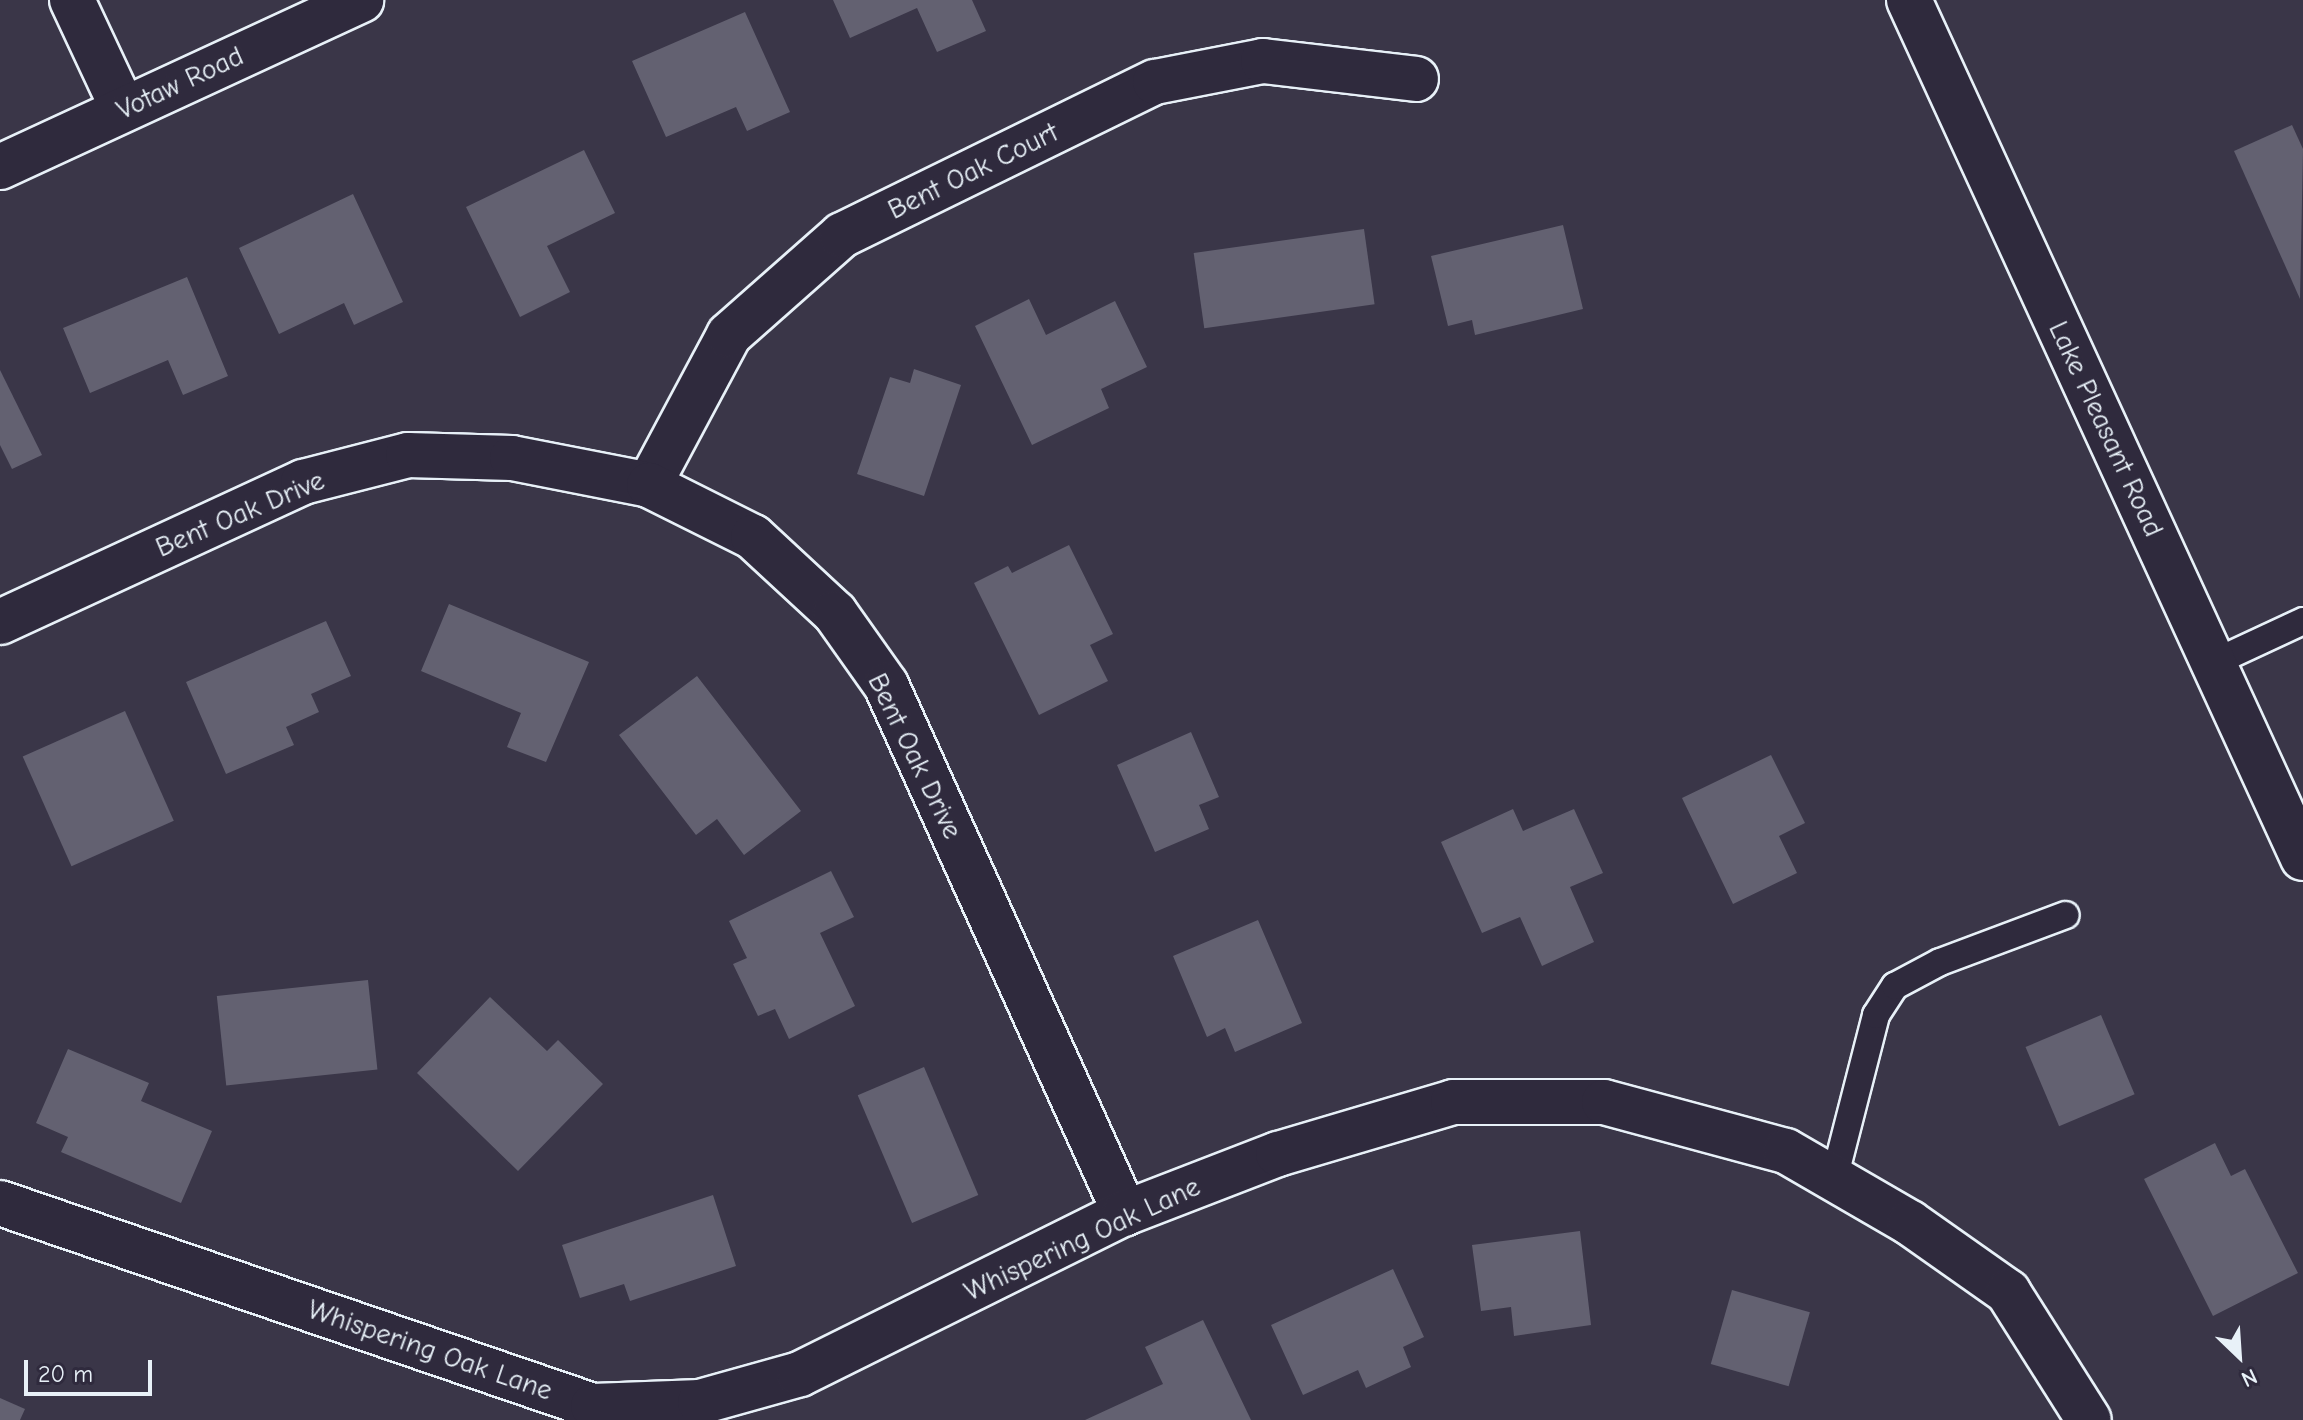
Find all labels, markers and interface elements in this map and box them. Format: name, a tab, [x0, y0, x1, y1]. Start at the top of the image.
street label: Votaw Road	[111, 39, 249, 127]
street label: Bent Oak Court	[882, 115, 1064, 227]
street label: Lake Pleasant Road	[2041, 316, 2171, 542]
street label: Bent Oak Drive	[151, 463, 329, 565]
street label: Bent Oak Drive	[860, 668, 970, 844]
street label: Whispering Oak Lane	[959, 1170, 1205, 1308]
street label: Whispering Oak Lane	[303, 1292, 557, 1408]
north arrow	[2199, 1316, 2279, 1396]
scale bar	[28, 1344, 156, 1394]
text: 20 m	[38, 1360, 93, 1388]
text: N	[2237, 1363, 2261, 1393]

